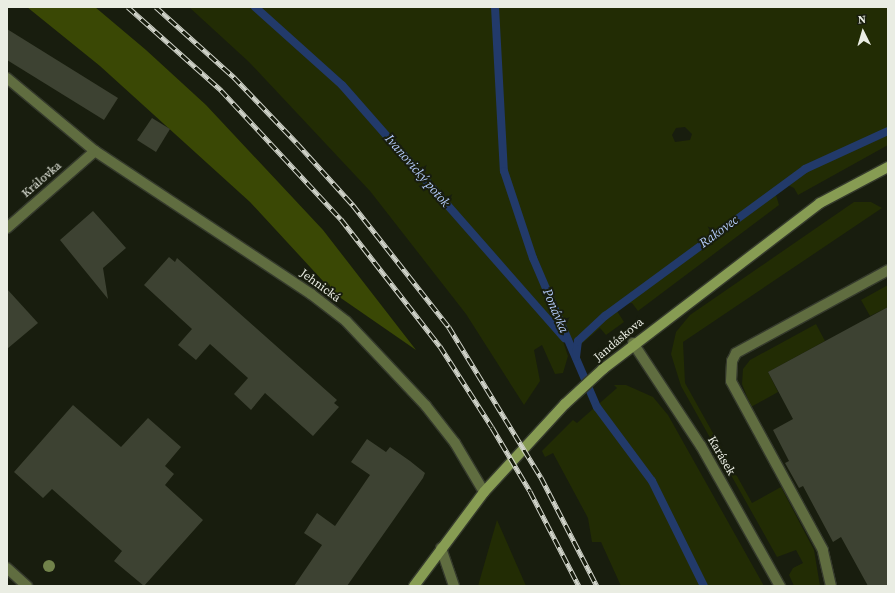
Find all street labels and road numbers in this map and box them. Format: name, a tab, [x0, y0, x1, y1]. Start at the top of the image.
street label: Královka	[19, 159, 65, 201]
street label: Jehnická	[297, 266, 343, 306]
street label: Jandáskova	[591, 315, 647, 365]
street label: Karásek	[704, 434, 738, 478]

